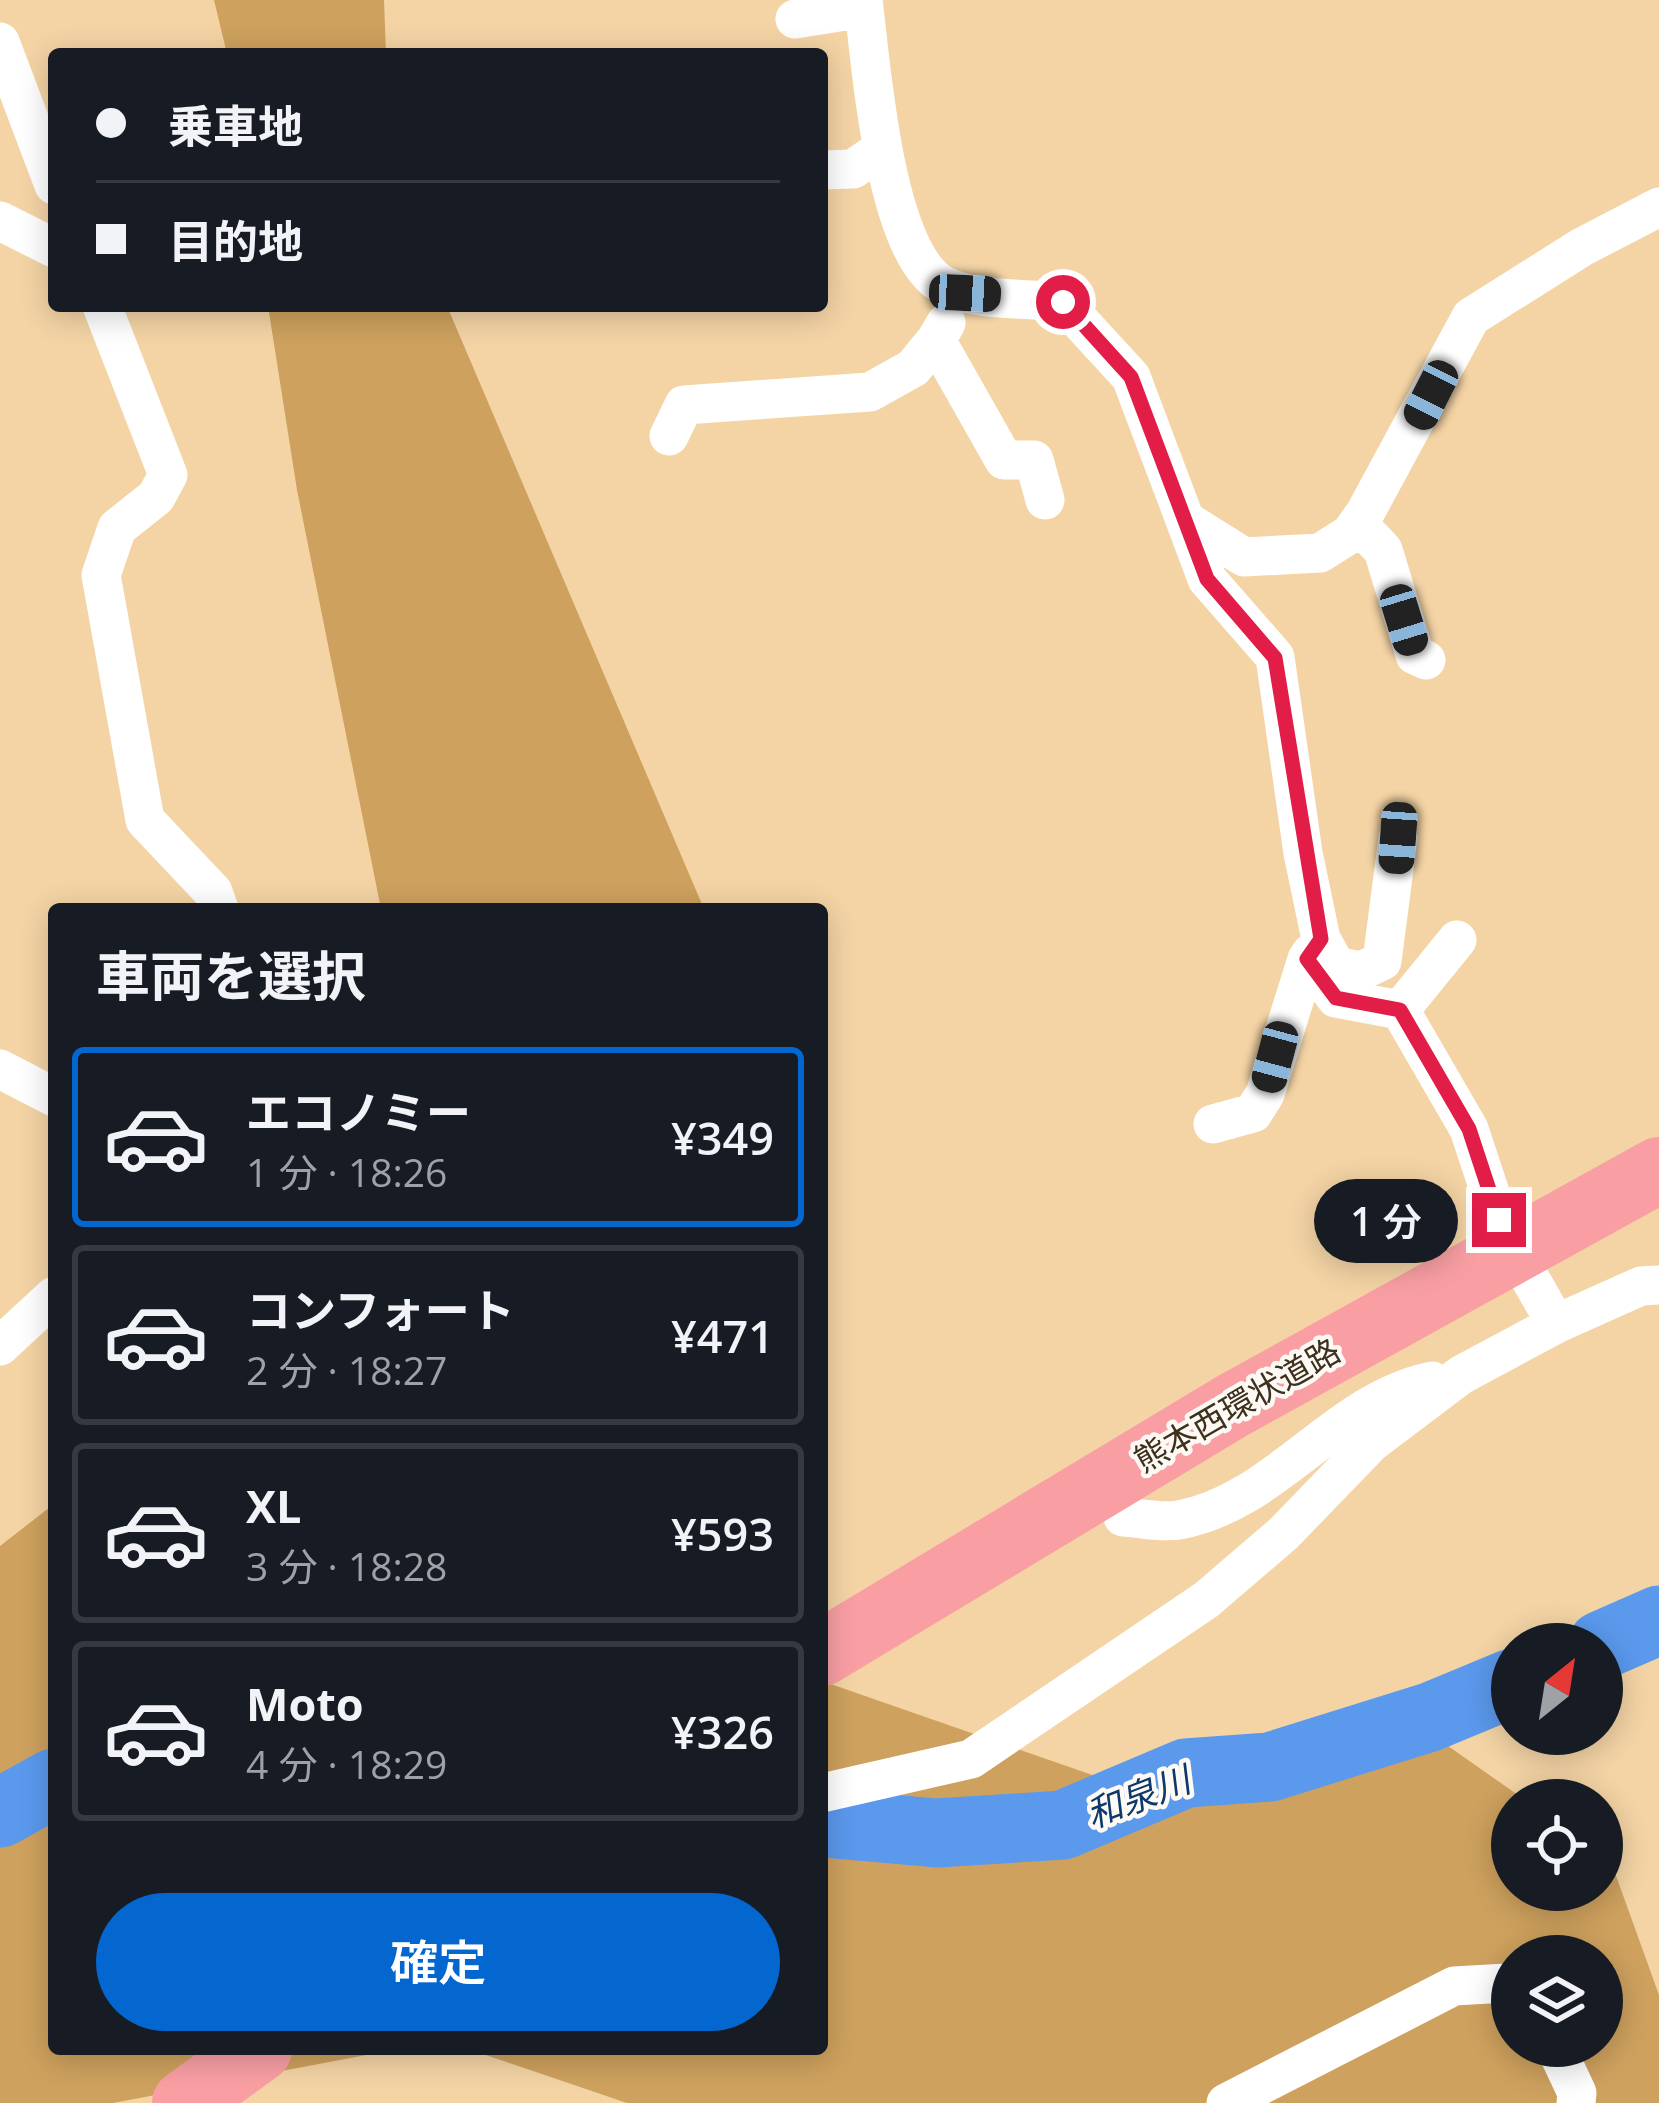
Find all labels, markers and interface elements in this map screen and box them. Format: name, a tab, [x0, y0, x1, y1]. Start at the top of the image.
text: 乗車地	[168, 95, 303, 156]
text: 目的地	[168, 210, 303, 271]
car	[928, 273, 1002, 313]
route start	[1036, 275, 1090, 329]
car	[1399, 355, 1463, 435]
car	[1376, 580, 1432, 660]
car	[1378, 801, 1418, 875]
text: 車両を選択	[96, 938, 366, 1012]
car	[1248, 1018, 1302, 1096]
text: エコノミー	[246, 1081, 471, 1142]
icon: car	[102, 1083, 210, 1191]
text: ¥349	[671, 1107, 774, 1168]
text: 1 分 · 18:26	[246, 1145, 447, 1198]
callout: 1 分	[1313, 1178, 1457, 1262]
route end	[1472, 1193, 1526, 1247]
text: 1 分	[1350, 1194, 1422, 1247]
text: コンフォート	[246, 1279, 515, 1340]
icon: car	[102, 1281, 210, 1389]
text: ¥471	[671, 1305, 774, 1366]
street label: 熊本西環状道路	[1125, 1327, 1348, 1482]
text: 2 分 · 18:27	[246, 1343, 447, 1396]
text: XL	[246, 1475, 301, 1536]
icon: car	[102, 1479, 210, 1587]
text: ¥593	[671, 1503, 774, 1564]
text: 3 分 · 18:28	[246, 1539, 447, 1592]
north arrow	[1491, 1623, 1623, 1755]
map controls	[1491, 1623, 1623, 2067]
text: Moto	[246, 1673, 364, 1734]
icon: car	[102, 1677, 210, 1785]
text: ¥326	[671, 1701, 774, 1762]
text: 4 分 · 18:29	[246, 1737, 447, 1790]
water label: 和泉川	[1079, 1753, 1201, 1839]
button: locate	[1491, 1779, 1623, 1911]
button: 確定	[96, 1893, 780, 2031]
button: layers	[1491, 1935, 1623, 2067]

